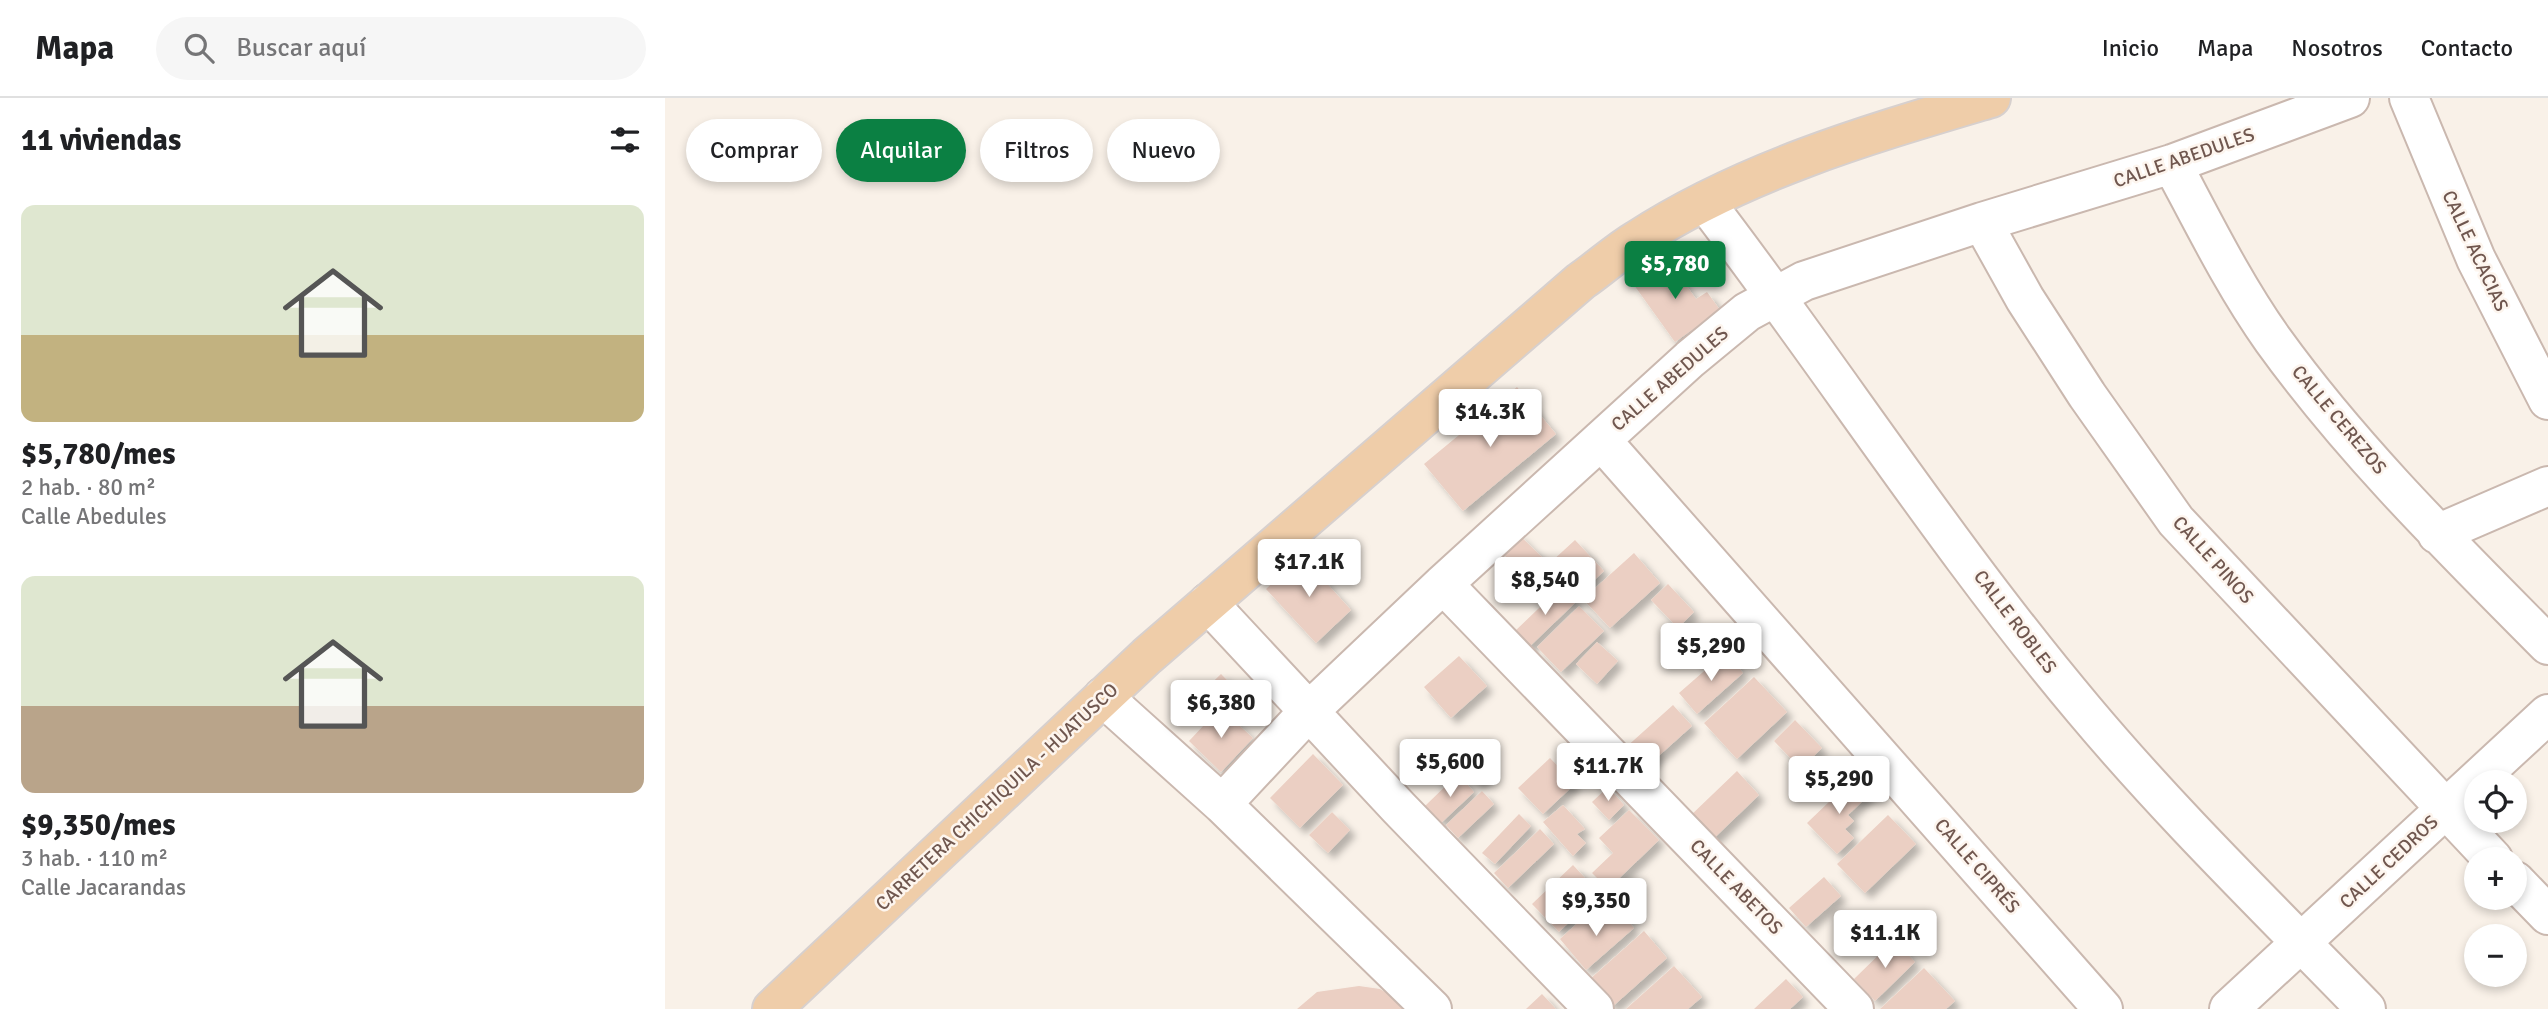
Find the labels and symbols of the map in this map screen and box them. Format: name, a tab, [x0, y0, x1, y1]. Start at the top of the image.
street label: CALLE ABEDULES	[2110, 123, 2258, 193]
street label: CALLE ACACIAS	[2436, 187, 2514, 315]
pin: $5,780	[1618, 242, 1732, 301]
street label: CALLE ABEDULES	[1607, 322, 1733, 436]
street label: CALLE CEREZOS	[2286, 361, 2392, 479]
pin: $14.3K	[1433, 390, 1547, 449]
street label: CALLE PINOS	[2167, 511, 2259, 609]
pin: $17.1K	[1252, 540, 1366, 599]
pin: $8,540	[1488, 558, 1602, 617]
street label: CALLE ROBLES	[1968, 565, 2062, 679]
pin: $5,290	[1654, 624, 1768, 683]
street label: CARRETERA CHICHIQUILA - HUATUSCO	[871, 678, 1123, 916]
pin: $6,380	[1164, 680, 1278, 740]
pin: $5,600	[1393, 740, 1507, 799]
pin: $11.7K	[1551, 744, 1665, 803]
pin: $5,290	[1782, 756, 1896, 816]
street label: CALLE CEDROS	[2335, 810, 2443, 914]
street label: CALLE CIPRÉS	[1929, 814, 2025, 918]
street label: CALLE ABETOS	[1685, 834, 1787, 940]
pin: $9,350	[1539, 878, 1653, 938]
pin: $11.1K	[1828, 910, 1942, 970]

